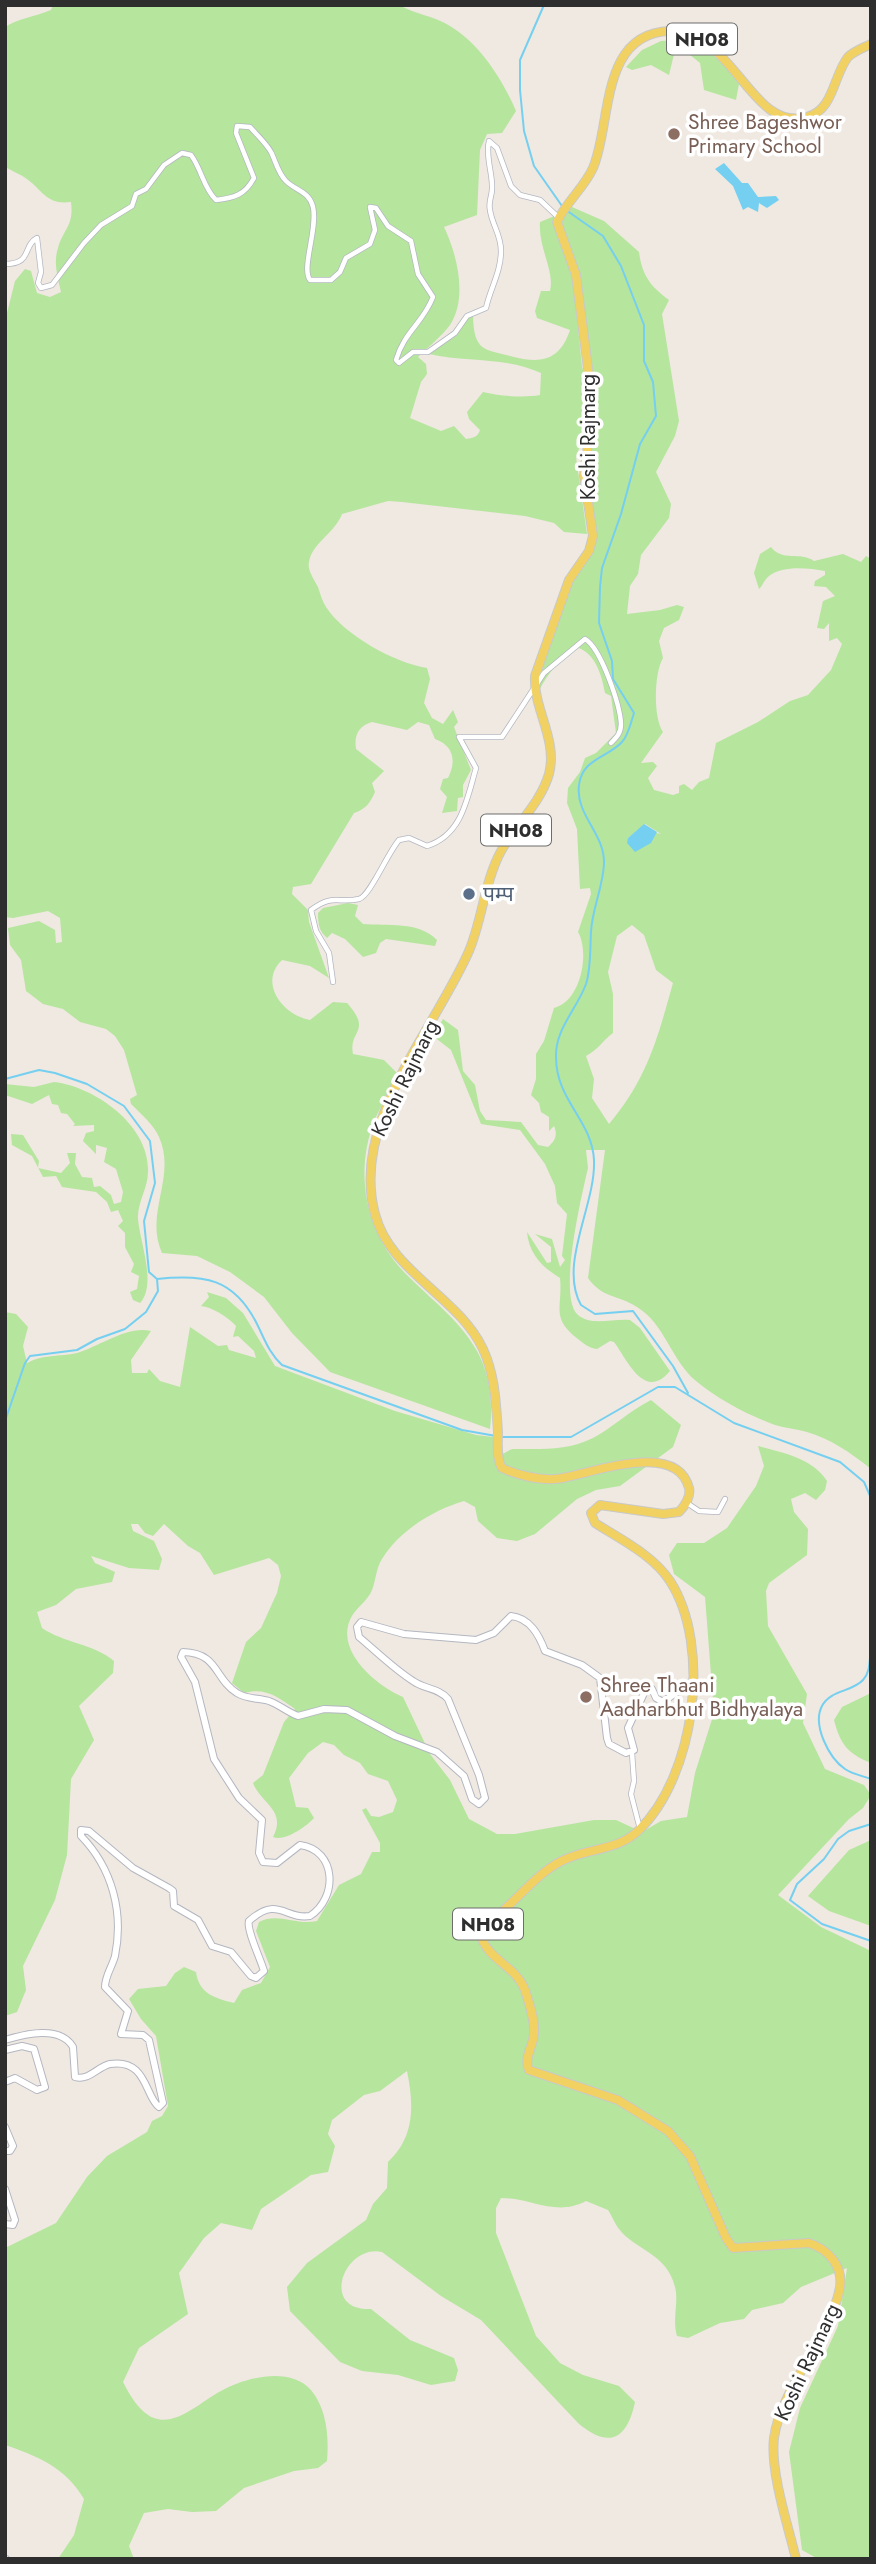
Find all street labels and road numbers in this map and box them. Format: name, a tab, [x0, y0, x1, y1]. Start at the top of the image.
road number: NH08	[667, 23, 737, 54]
street label: Koshi Rajmarg	[573, 374, 603, 500]
road number: NH08	[481, 814, 551, 846]
street label: Koshi Rajmarg	[364, 1015, 446, 1141]
road number: NH08	[453, 1908, 523, 1940]
street label: Koshi Rajmarg	[767, 2298, 847, 2426]

